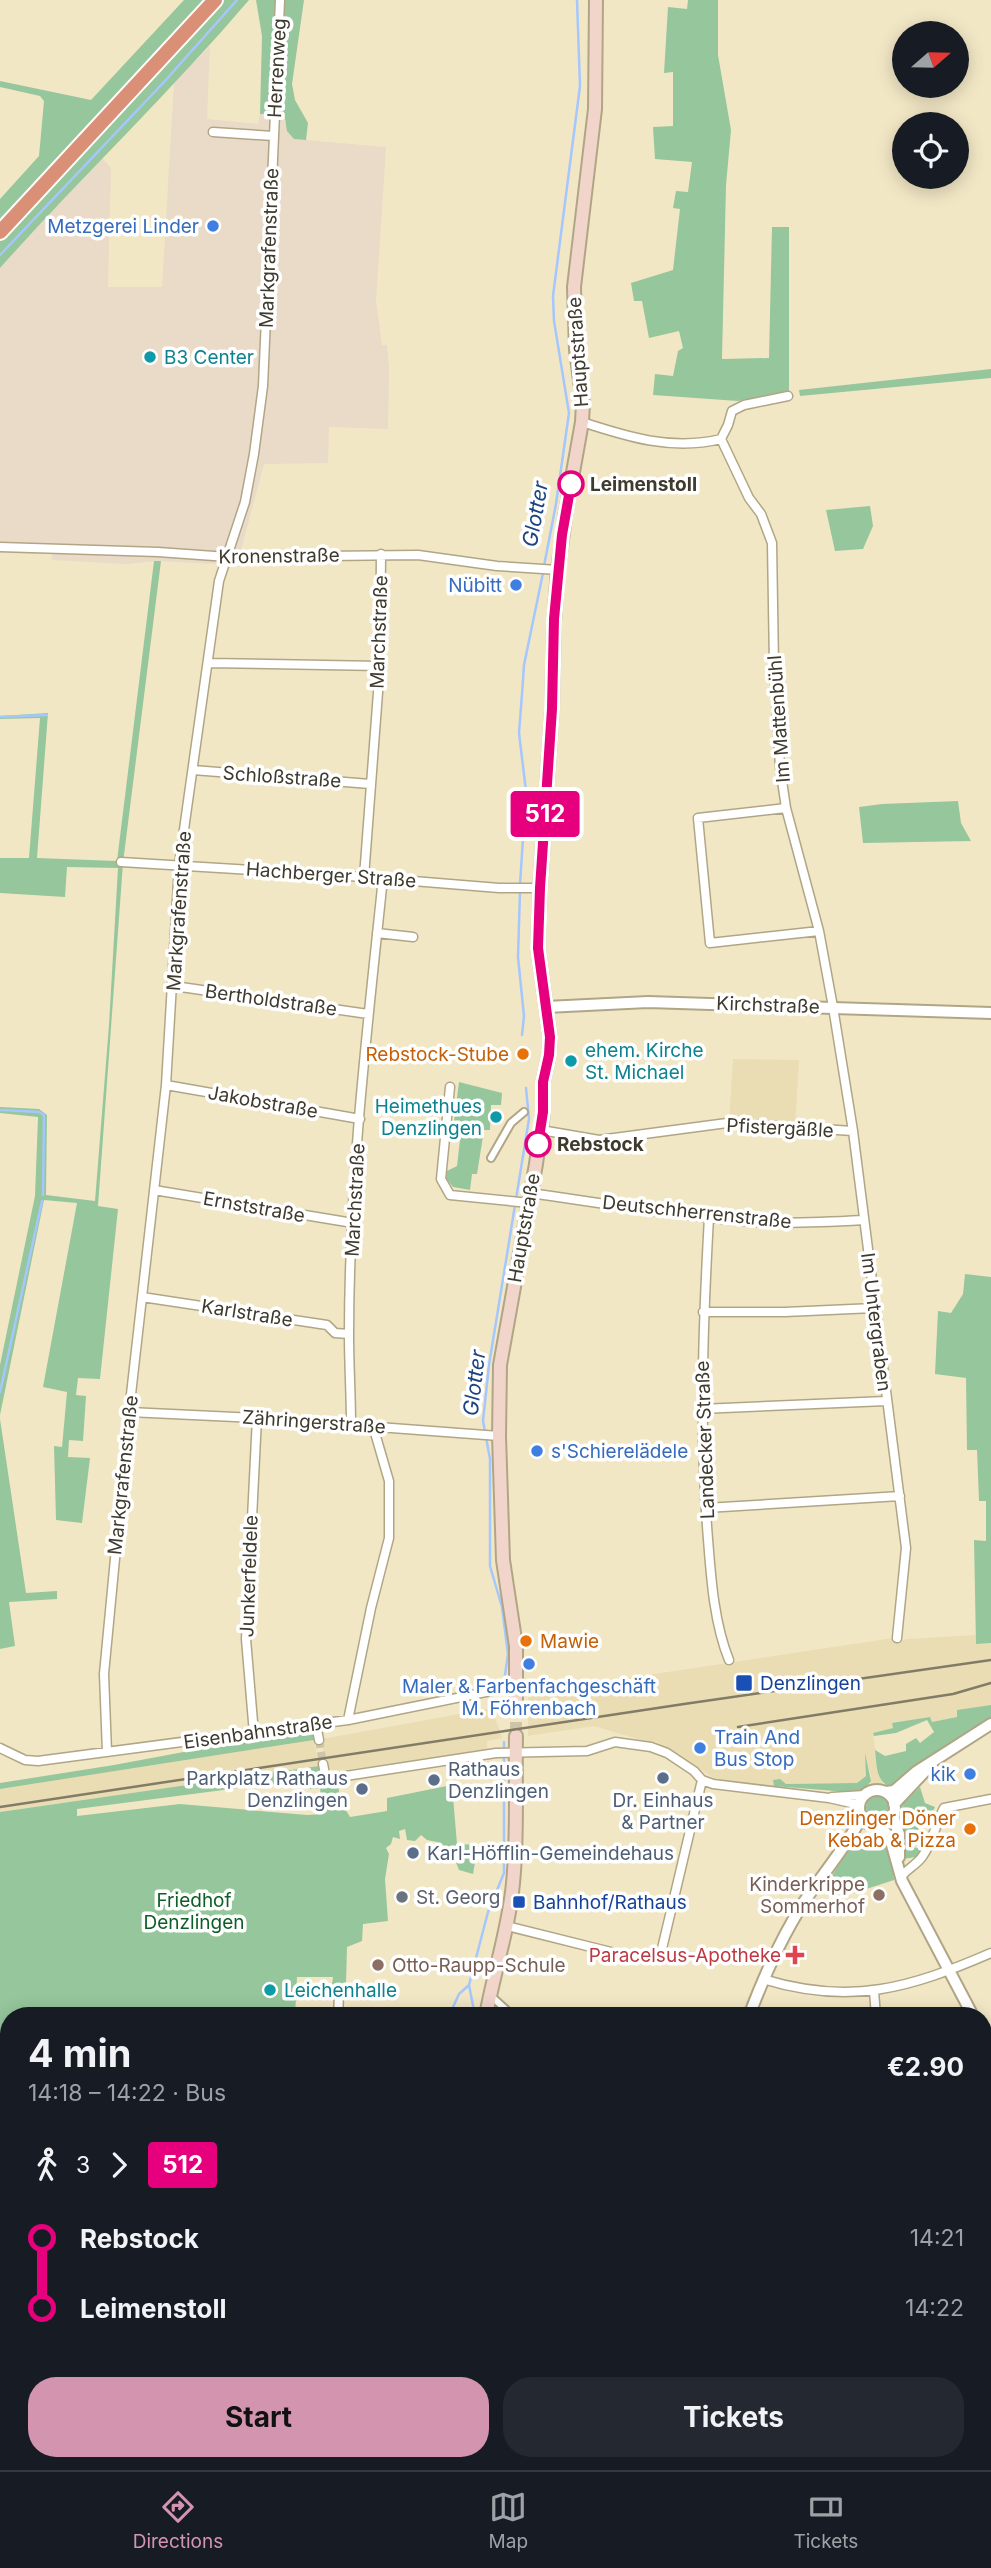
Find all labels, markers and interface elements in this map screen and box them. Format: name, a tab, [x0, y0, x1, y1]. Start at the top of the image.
street label: Herrenweg	[263, 18, 291, 118]
north arrow	[892, 21, 970, 98]
map controls	[892, 21, 969, 189]
button: locate	[892, 112, 969, 189]
street label: Markgrafenstraße	[255, 167, 283, 329]
place label: Metzgerei Linder	[47, 215, 199, 238]
marker: Metzgerei Linder	[205, 218, 221, 234]
street label: Hauptstraße	[563, 296, 593, 408]
place label: B3 Center	[164, 346, 254, 369]
marker: B3 Center	[142, 349, 158, 365]
marker: Leimenstoll	[558, 471, 584, 497]
place label: Leimenstoll	[590, 473, 697, 496]
water label: Glotter	[517, 478, 553, 549]
street label: Kronenstraße	[218, 543, 340, 569]
place label: Nübitt	[448, 574, 502, 597]
street label: Marchstraße	[366, 575, 392, 689]
marker: Nübitt	[508, 577, 524, 593]
street label: Im Mattenbühl	[763, 654, 795, 784]
street label: Schloßstraße	[222, 761, 342, 793]
line badge: 512	[505, 791, 585, 837]
text: 512	[525, 799, 565, 828]
street label: Markgrafenstraße	[162, 830, 196, 992]
street label: Hachberger Straße	[245, 858, 417, 892]
street label: Bertholdstraße	[204, 979, 338, 1021]
street label: Kirchstraße	[716, 992, 820, 1018]
place label: ehem. Kirche St. Michael	[585, 1039, 704, 1084]
place label: Rebstock-Stube	[365, 1043, 509, 1066]
marker: Rebstock-Stube	[515, 1046, 531, 1062]
marker: ehem. Kirche St. Michael	[563, 1053, 579, 1069]
street label: Jakobstraße	[206, 1081, 320, 1123]
place label: Heimethues Denzlingen	[375, 1095, 482, 1140]
marker: Heimethues Denzlingen	[488, 1109, 504, 1125]
street label: Pfistergäßle	[726, 1114, 834, 1142]
marker: Rebstock	[525, 1131, 551, 1157]
place label: Rebstock	[557, 1133, 644, 1156]
street label: Marchstraße	[341, 1143, 369, 1257]
street label: Hauptstraße	[503, 1172, 545, 1284]
street label: Ernststraße	[201, 1187, 307, 1227]
street label: Deutschherrenstraße	[601, 1191, 793, 1233]
street label: Im Untergraben	[856, 1251, 896, 1393]
street label: Karlstraße	[200, 1294, 294, 1332]
water label: Glotter	[458, 1347, 491, 1417]
street label: Landecker Straße	[691, 1360, 719, 1520]
street label: Markgrafenstraße	[103, 1394, 143, 1556]
street label: Zähringerstraße	[241, 1406, 387, 1438]
place label: s'Schierelädele	[551, 1440, 688, 1463]
marker: s'Schierelädele	[529, 1443, 545, 1459]
street label: Junkerfeldele	[235, 1514, 263, 1638]
place label: Mawie	[540, 1630, 599, 1653]
marker: Mawie	[518, 1633, 534, 1649]
marker: Maler & Farbenfachgeschäft M. Föhrenbach	[521, 1656, 537, 1672]
place label: Denzlingen	[760, 1672, 861, 1695]
marker: Denzlingen	[734, 1673, 754, 1693]
place label: Maler & Farbenfachgeschäft M. Föhrenbach	[402, 1675, 656, 1720]
street label: Eisenbahnstraße	[182, 1710, 334, 1754]
place label: Train And Bus Stop	[714, 1726, 800, 1771]
marker: Train And Bus Stop	[692, 1740, 708, 1756]
place label: Rathaus Denzlingen	[448, 1758, 549, 1803]
place label: kik	[931, 1763, 957, 1786]
marker: kik	[962, 1766, 978, 1782]
place label: Parkplatz Rathaus Denzlingen	[186, 1767, 348, 1812]
marker: Dr. Einhaus & Partner	[655, 1770, 671, 1786]
marker: Rathaus Denzlingen	[426, 1772, 442, 1788]
marker: Parkplatz Rathaus Denzlingen	[354, 1781, 370, 1797]
place label: Dr. Einhaus & Partner	[613, 1789, 713, 1834]
place label: Denzlinger Döner Kebab & Pizza	[799, 1807, 956, 1852]
marker: Denzlinger Döner Kebab & Pizza	[962, 1821, 978, 1837]
place label: Karl-Höfflin-Gemeindehaus	[427, 1842, 674, 1865]
marker: Karl-Höfflin-Gemeindehaus	[405, 1845, 421, 1861]
place label: Kinderkrippe Sommerhof	[749, 1873, 865, 1918]
place label: St. Georg	[416, 1886, 500, 1909]
marker: Kinderkrippe Sommerhof	[871, 1887, 887, 1903]
park label: Friedhof Denzlingen	[144, 1889, 244, 1934]
marker: St. Georg	[394, 1889, 410, 1905]
place label: Bahnhof/Rathaus	[533, 1891, 687, 1914]
marker: Bahnhof/Rathaus	[511, 1894, 527, 1910]
place label: Paracelsus-Apotheke	[589, 1944, 781, 1967]
marker: Paracelsus-Apotheke	[787, 1947, 803, 1963]
place label: Otto-Raupp-Schule	[392, 1954, 566, 1977]
marker: Otto-Raupp-Schule	[370, 1957, 386, 1973]
place label: Leichenhalle	[284, 1979, 397, 2002]
marker: Leichenhalle	[262, 1982, 278, 1998]
text: 4 min	[28, 2030, 131, 2076]
text: €2.90	[887, 2051, 964, 2082]
text: 14:18 – 14:22 · Bus	[28, 2079, 226, 2107]
icon: walk	[28, 2146, 66, 2184]
icon: forward	[100, 2146, 138, 2184]
text: 512	[162, 2150, 203, 2179]
text: 3	[76, 2151, 90, 2179]
text: Rebstock	[80, 2223, 199, 2254]
text: 14:21	[910, 2224, 964, 2252]
text: Leimenstoll	[80, 2293, 227, 2324]
text: 14:22	[905, 2294, 964, 2322]
button: Start	[28, 2377, 489, 2457]
button: Tickets	[503, 2377, 964, 2457]
tab: Directions	[133, 2488, 223, 2553]
tab: Map	[489, 2488, 528, 2553]
tab: Tickets	[793, 2488, 858, 2553]

